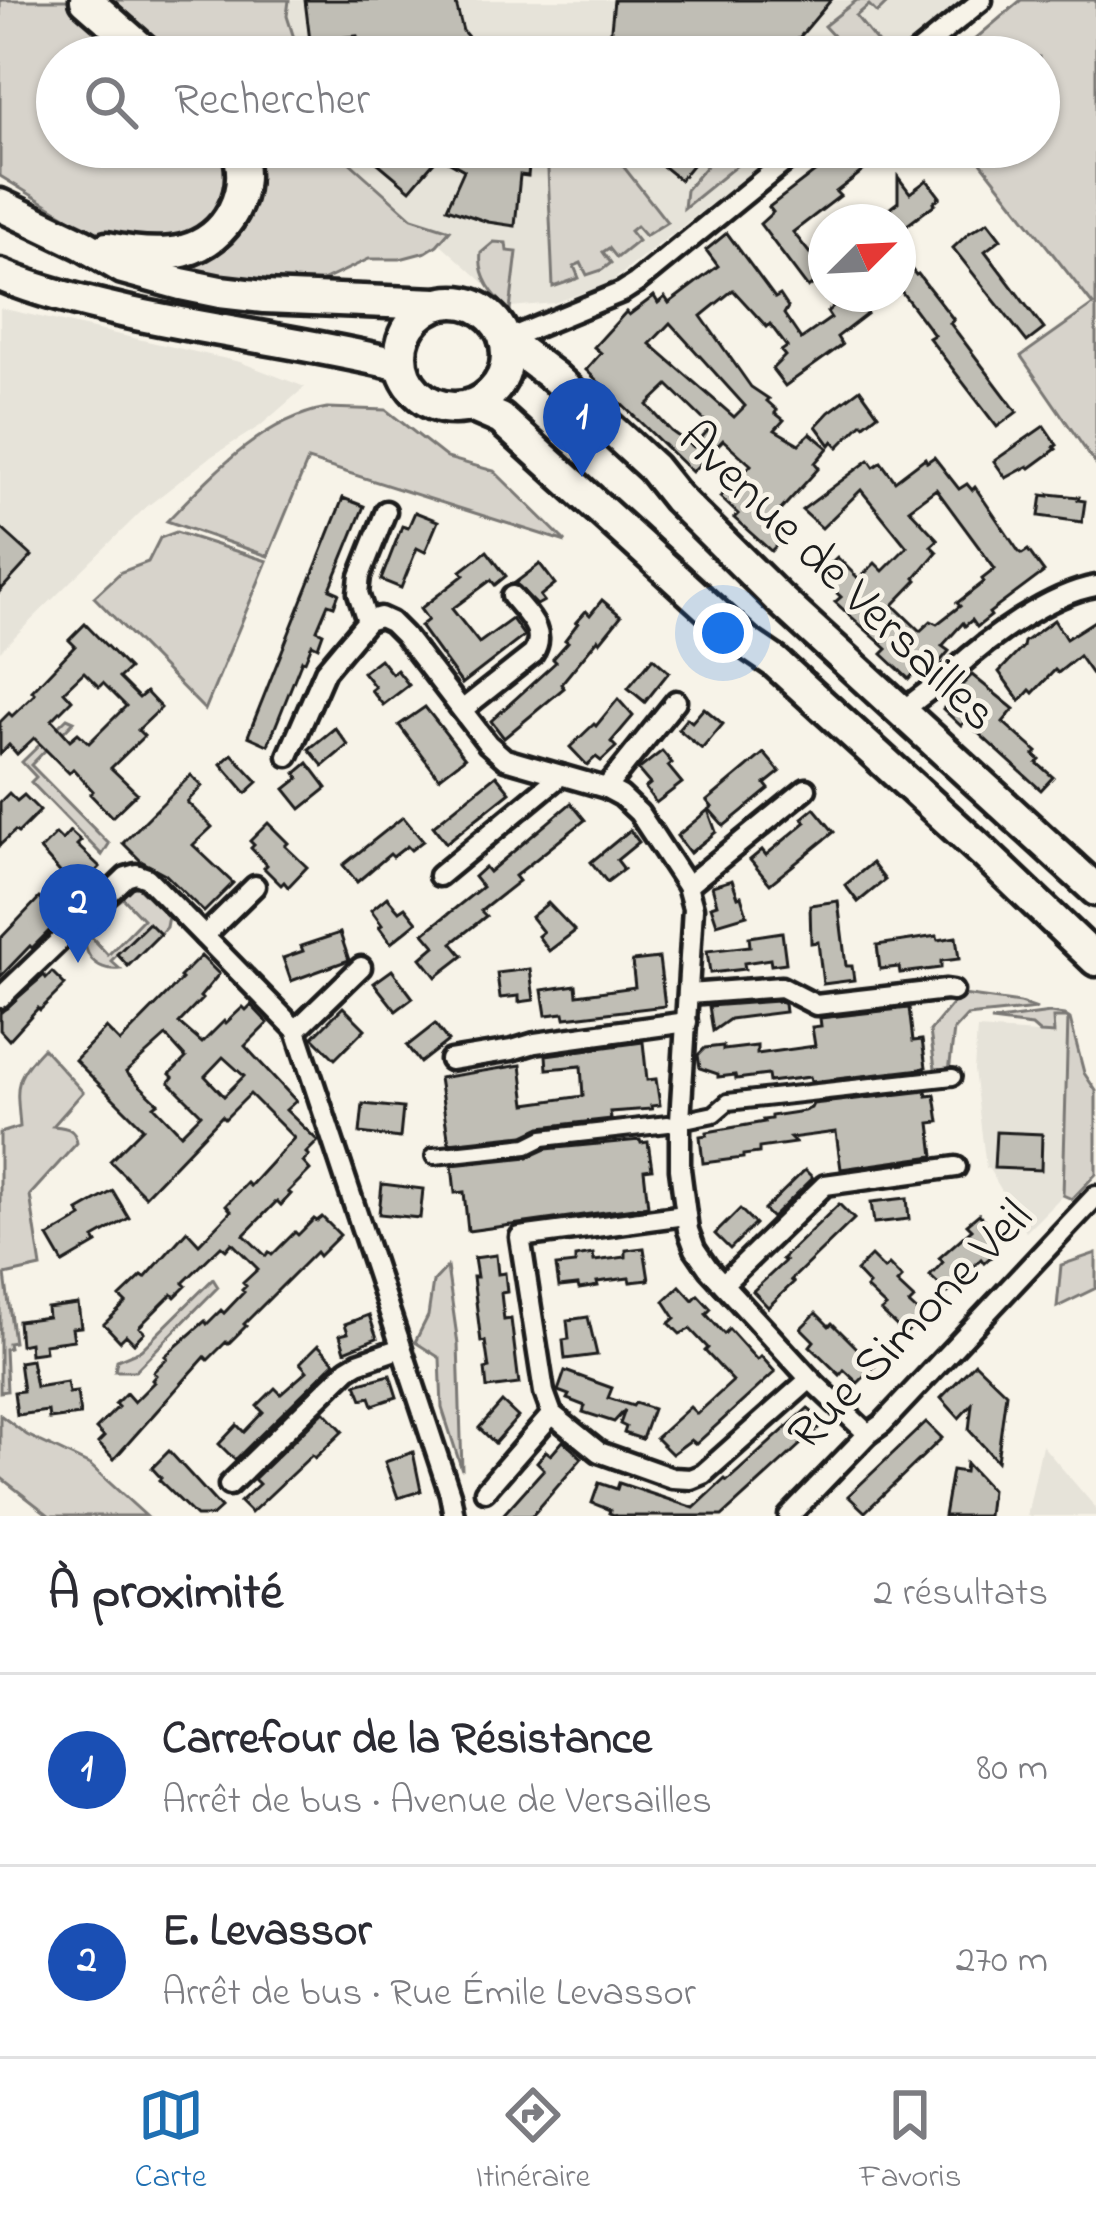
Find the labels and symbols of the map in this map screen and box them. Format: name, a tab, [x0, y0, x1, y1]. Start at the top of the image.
north arrow	[808, 204, 916, 312]
pin: 1	[543, 378, 621, 477]
street label: Avenue de Versailles	[659, 405, 1013, 751]
your location	[693, 603, 753, 663]
pin: 2	[39, 864, 117, 963]
street label: Rue Simone Veil	[772, 1184, 1052, 1470]

